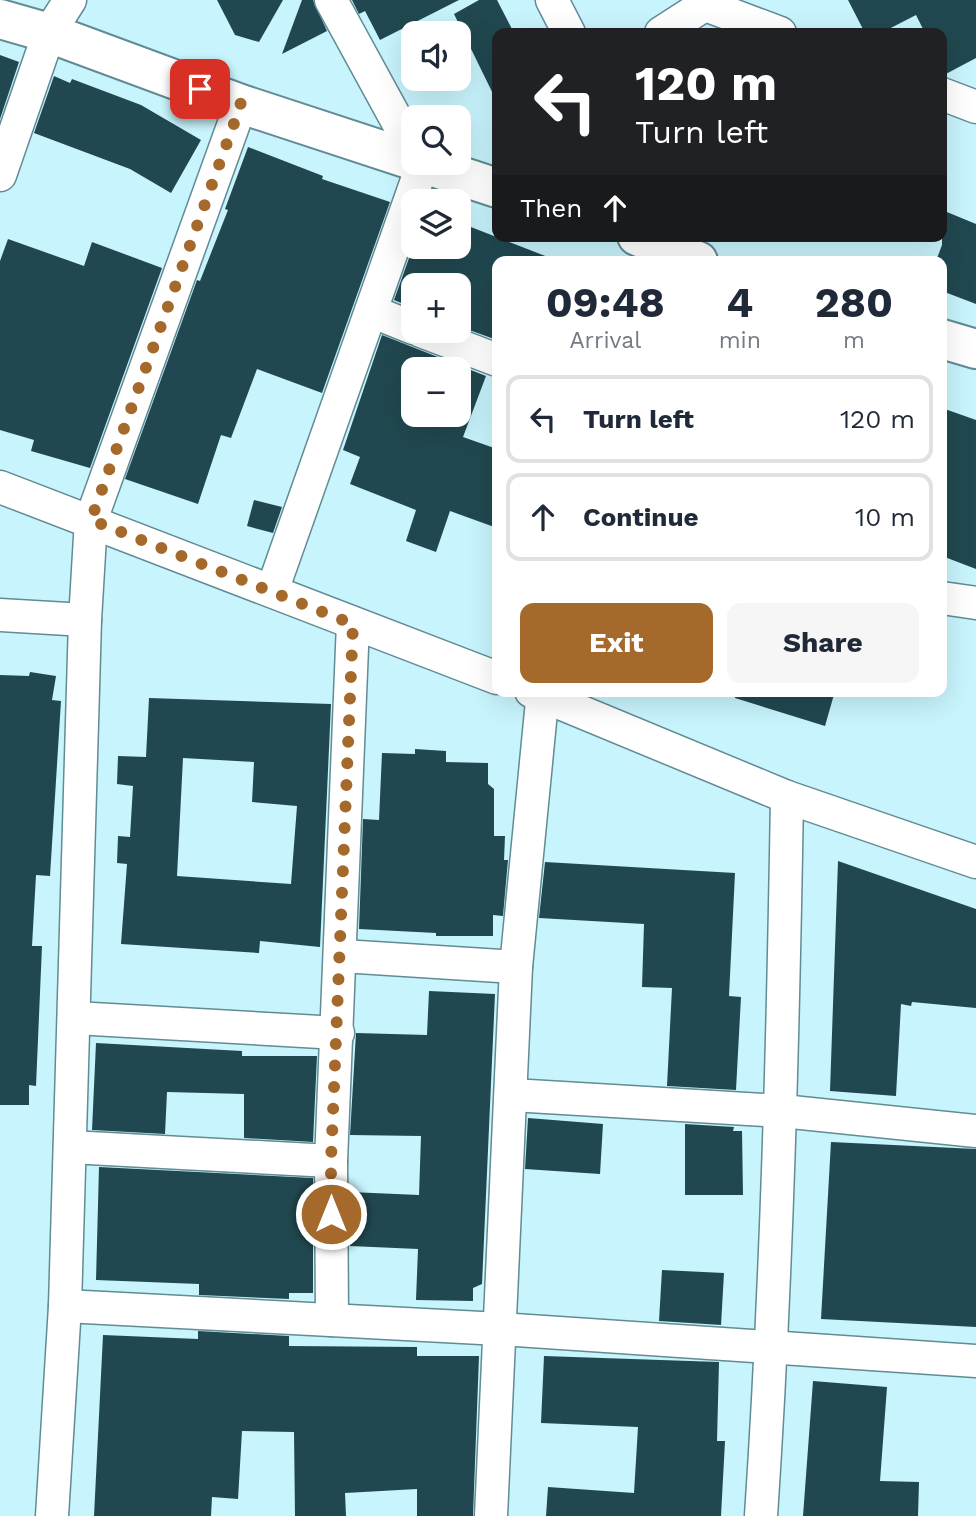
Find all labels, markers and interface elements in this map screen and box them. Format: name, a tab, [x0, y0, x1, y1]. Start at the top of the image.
map controls	[401, 21, 471, 427]
button: sound	[401, 21, 471, 91]
text: 120 m	[635, 54, 777, 112]
icon: left	[520, 56, 611, 147]
pin	[170, 59, 230, 119]
icon: arrive	[181, 70, 219, 108]
button: search	[401, 105, 471, 175]
text: Turn left	[635, 113, 768, 151]
button: layers	[401, 189, 471, 259]
icon: ahead	[596, 189, 634, 227]
text: Then	[520, 193, 582, 223]
button: +	[401, 273, 471, 343]
text: 09:48	[546, 278, 665, 327]
text: 4	[726, 278, 753, 327]
text: 280	[815, 278, 893, 327]
text: Arrival	[569, 327, 641, 354]
text: min	[719, 327, 761, 354]
text: m	[843, 327, 865, 354]
button: −	[401, 357, 471, 427]
icon: left	[524, 400, 562, 438]
text: Turn left	[583, 404, 694, 434]
text: 120 m	[840, 404, 915, 434]
icon: ahead	[524, 498, 562, 536]
text: Continue	[583, 502, 699, 532]
text: 10 m	[855, 502, 915, 532]
button: Exit	[520, 603, 713, 683]
button: Share	[727, 603, 919, 683]
position arrow	[294, 1177, 368, 1251]

